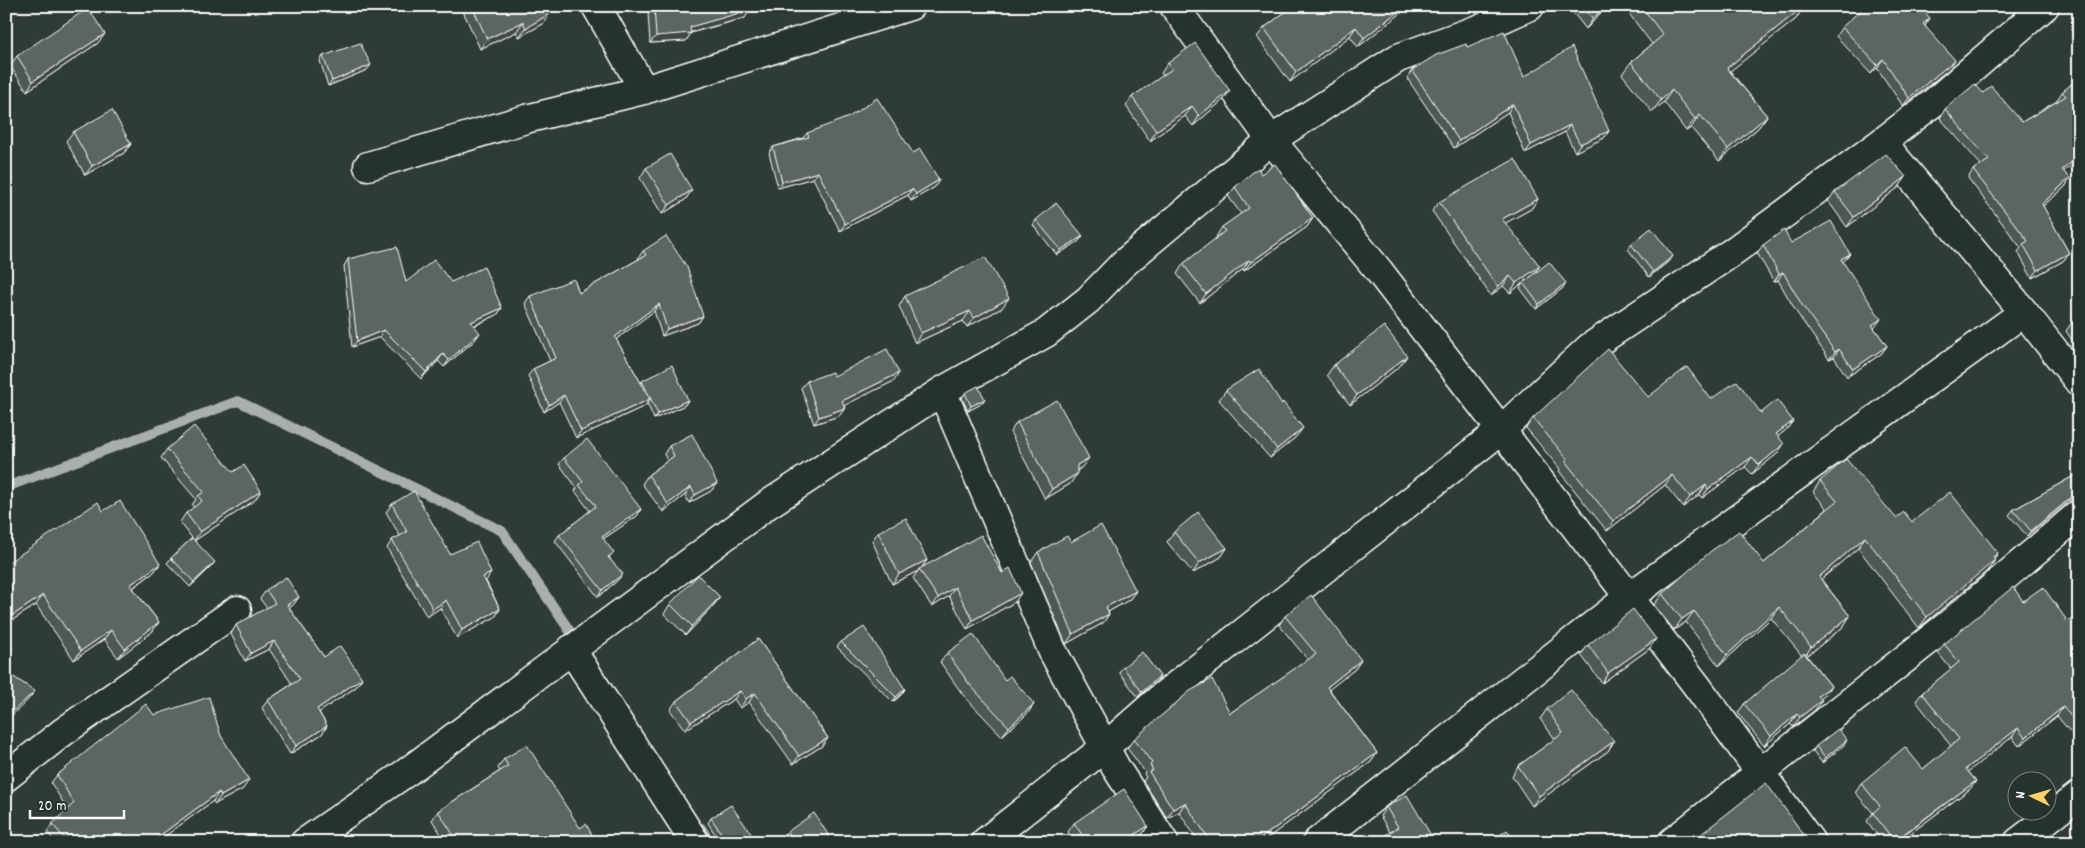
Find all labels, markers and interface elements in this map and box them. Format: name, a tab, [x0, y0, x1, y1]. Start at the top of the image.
north arrow	[2008, 770, 2058, 820]
scale bar	[30, 788, 124, 820]
text: N	[2011, 791, 2031, 799]
text: 20 m	[38, 796, 66, 818]

